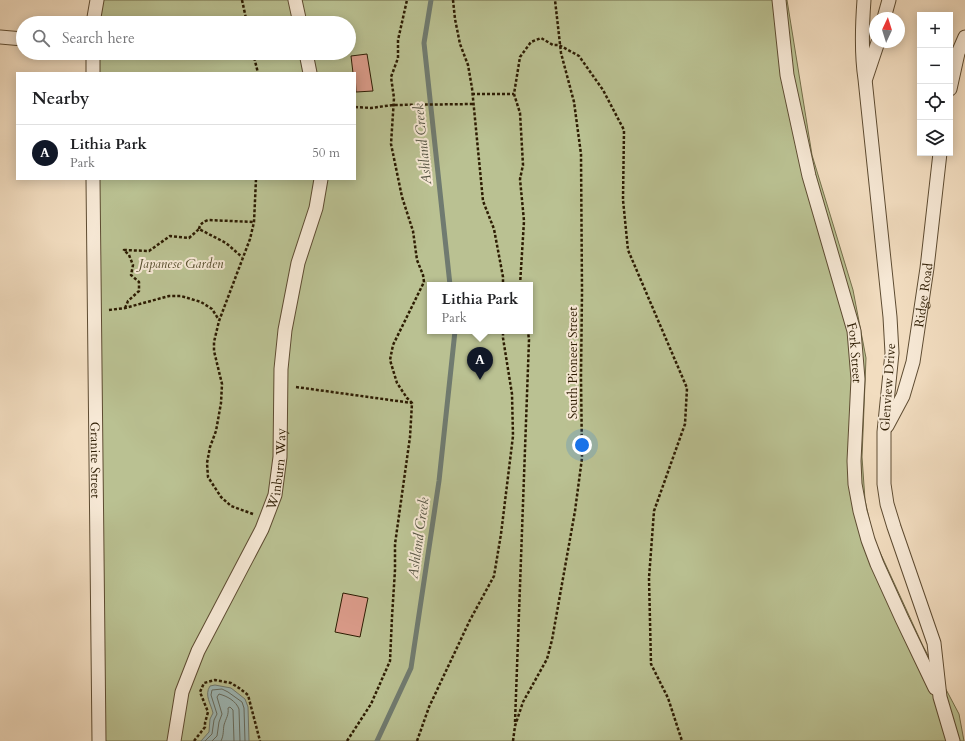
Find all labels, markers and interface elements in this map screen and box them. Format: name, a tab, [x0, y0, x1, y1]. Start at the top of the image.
north arrow	[869, 12, 905, 48]
map controls	[917, 12, 953, 156]
button: +	[917, 12, 953, 48]
search box	[16, 16, 356, 60]
icon: search	[30, 27, 52, 49]
text: Search here	[62, 28, 135, 48]
button: −	[917, 48, 953, 84]
button: locate	[917, 84, 953, 120]
text: Nearby	[32, 87, 89, 110]
water label: Ashland Creek	[409, 102, 436, 187]
button: layers	[917, 120, 953, 156]
text: Lithia Park	[70, 134, 147, 154]
text: A	[40, 144, 50, 162]
text: 50 m	[312, 144, 340, 162]
text: Park	[70, 154, 95, 172]
park label: Japanese Garden	[136, 255, 224, 273]
street label: Ridge Road	[910, 262, 938, 329]
popup	[427, 282, 533, 334]
text: Lithia Park	[442, 289, 518, 309]
street label: South Pioneer Street	[564, 307, 582, 419]
text: Park	[442, 309, 467, 327]
street label: Fork Street	[842, 320, 866, 384]
street label: Glenview Drive	[876, 342, 900, 432]
pin: A	[467, 347, 493, 380]
street label: Granite Street	[86, 422, 104, 498]
street label: Winburn Way	[262, 428, 290, 513]
your location	[572, 435, 592, 455]
water label: Ashland Creek	[403, 496, 434, 581]

